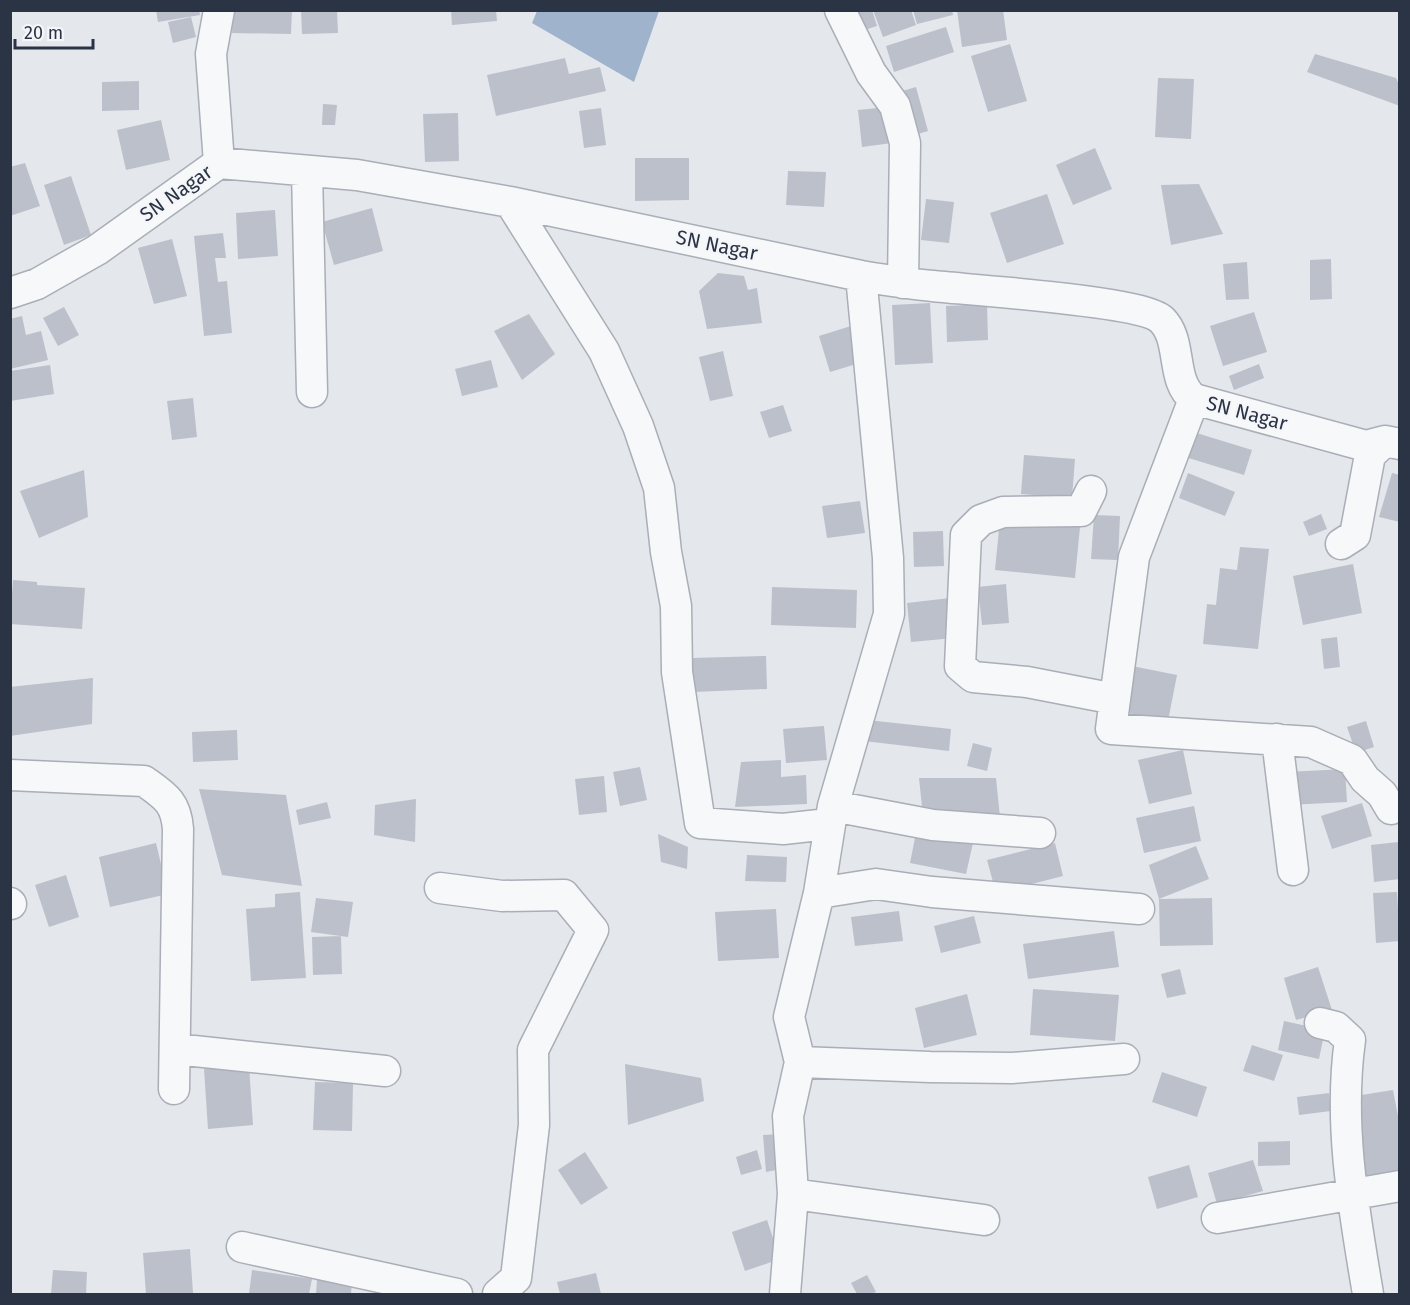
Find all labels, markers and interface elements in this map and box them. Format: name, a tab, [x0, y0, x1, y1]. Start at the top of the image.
scale bar	[15, 12, 93, 50]
text: 20 m	[24, 22, 63, 44]
street label: SN Nagar	[135, 159, 217, 227]
street label: SN Nagar	[674, 225, 760, 265]
street label: SN Nagar	[1204, 391, 1290, 435]

